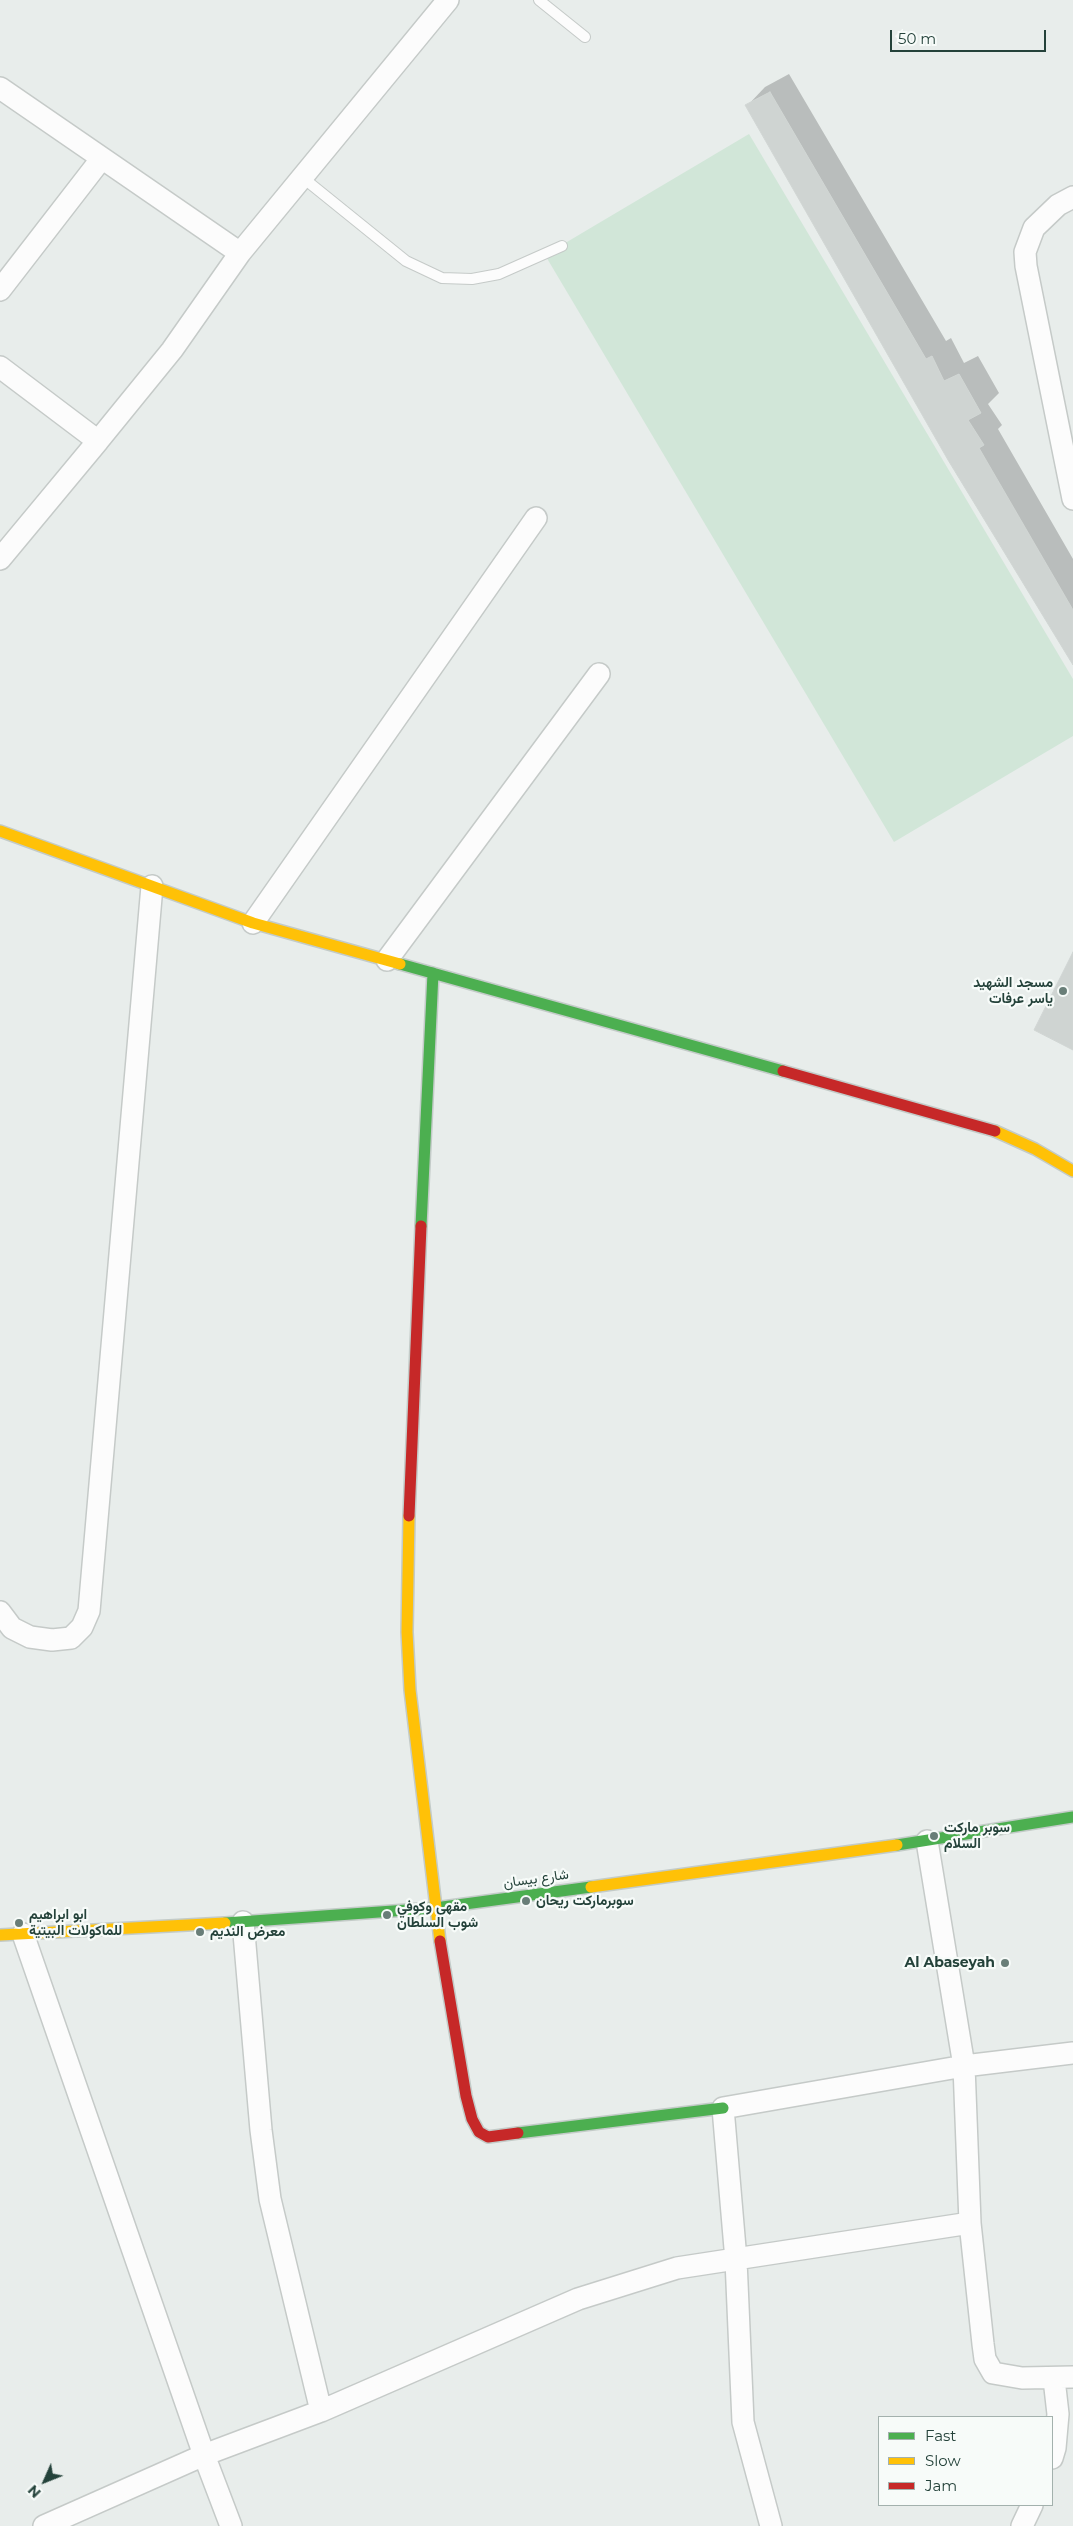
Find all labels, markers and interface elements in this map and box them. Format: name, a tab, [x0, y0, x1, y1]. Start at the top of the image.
scale bar	[893, 20, 1049, 52]
text: 50 m	[898, 29, 936, 48]
place label: مسجد الشهيد ياسر عرفات	[973, 975, 1053, 1008]
marker: مسجد الشهيد ياسر عرفات	[1057, 985, 1069, 997]
place label: سوبر ماركت السلام	[944, 1820, 1010, 1852]
marker: سوبر ماركت السلام	[928, 1830, 940, 1842]
street label: شارع بيسان	[502, 1866, 570, 1892]
place label: سوبرماركت ريحان	[536, 1893, 634, 1909]
marker: سوبرماركت ريحان	[520, 1895, 532, 1907]
place label: مقهى وكوفي شوب السلطان	[397, 1899, 478, 1931]
place label: ابو ابراهيم للماكولات البيتية	[29, 1907, 122, 1940]
marker: مقهى وكوفي شوب السلطان	[381, 1909, 393, 1921]
marker: ابو ابراهيم للماكولات البيتية	[13, 1917, 25, 1929]
place label: معرض النديم	[210, 1924, 285, 1940]
marker: معرض النديم	[194, 1926, 206, 1938]
place label: Al Abaseyah	[905, 1955, 995, 1971]
marker: Al Abaseyah	[999, 1957, 1011, 1969]
legend	[878, 2416, 1053, 2506]
text: Fast	[925, 2426, 956, 2445]
text: Slow	[925, 2451, 961, 2470]
north arrow	[20, 2456, 70, 2506]
text: Jam	[925, 2476, 957, 2495]
text: N	[24, 2481, 45, 2502]

